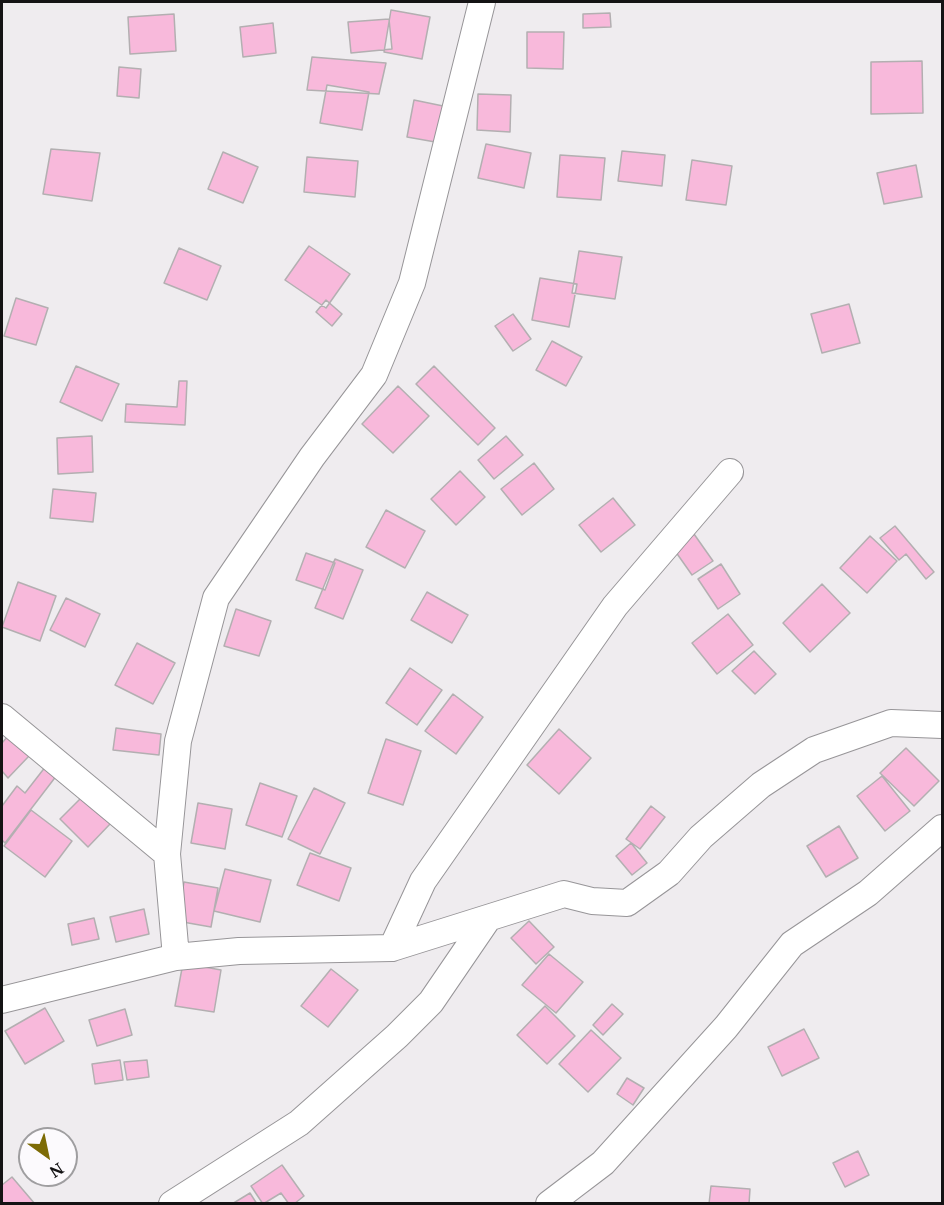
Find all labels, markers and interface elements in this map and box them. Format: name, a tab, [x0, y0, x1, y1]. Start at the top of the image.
north arrow	[18, 1127, 78, 1187]
text: N	[45, 1158, 68, 1183]

